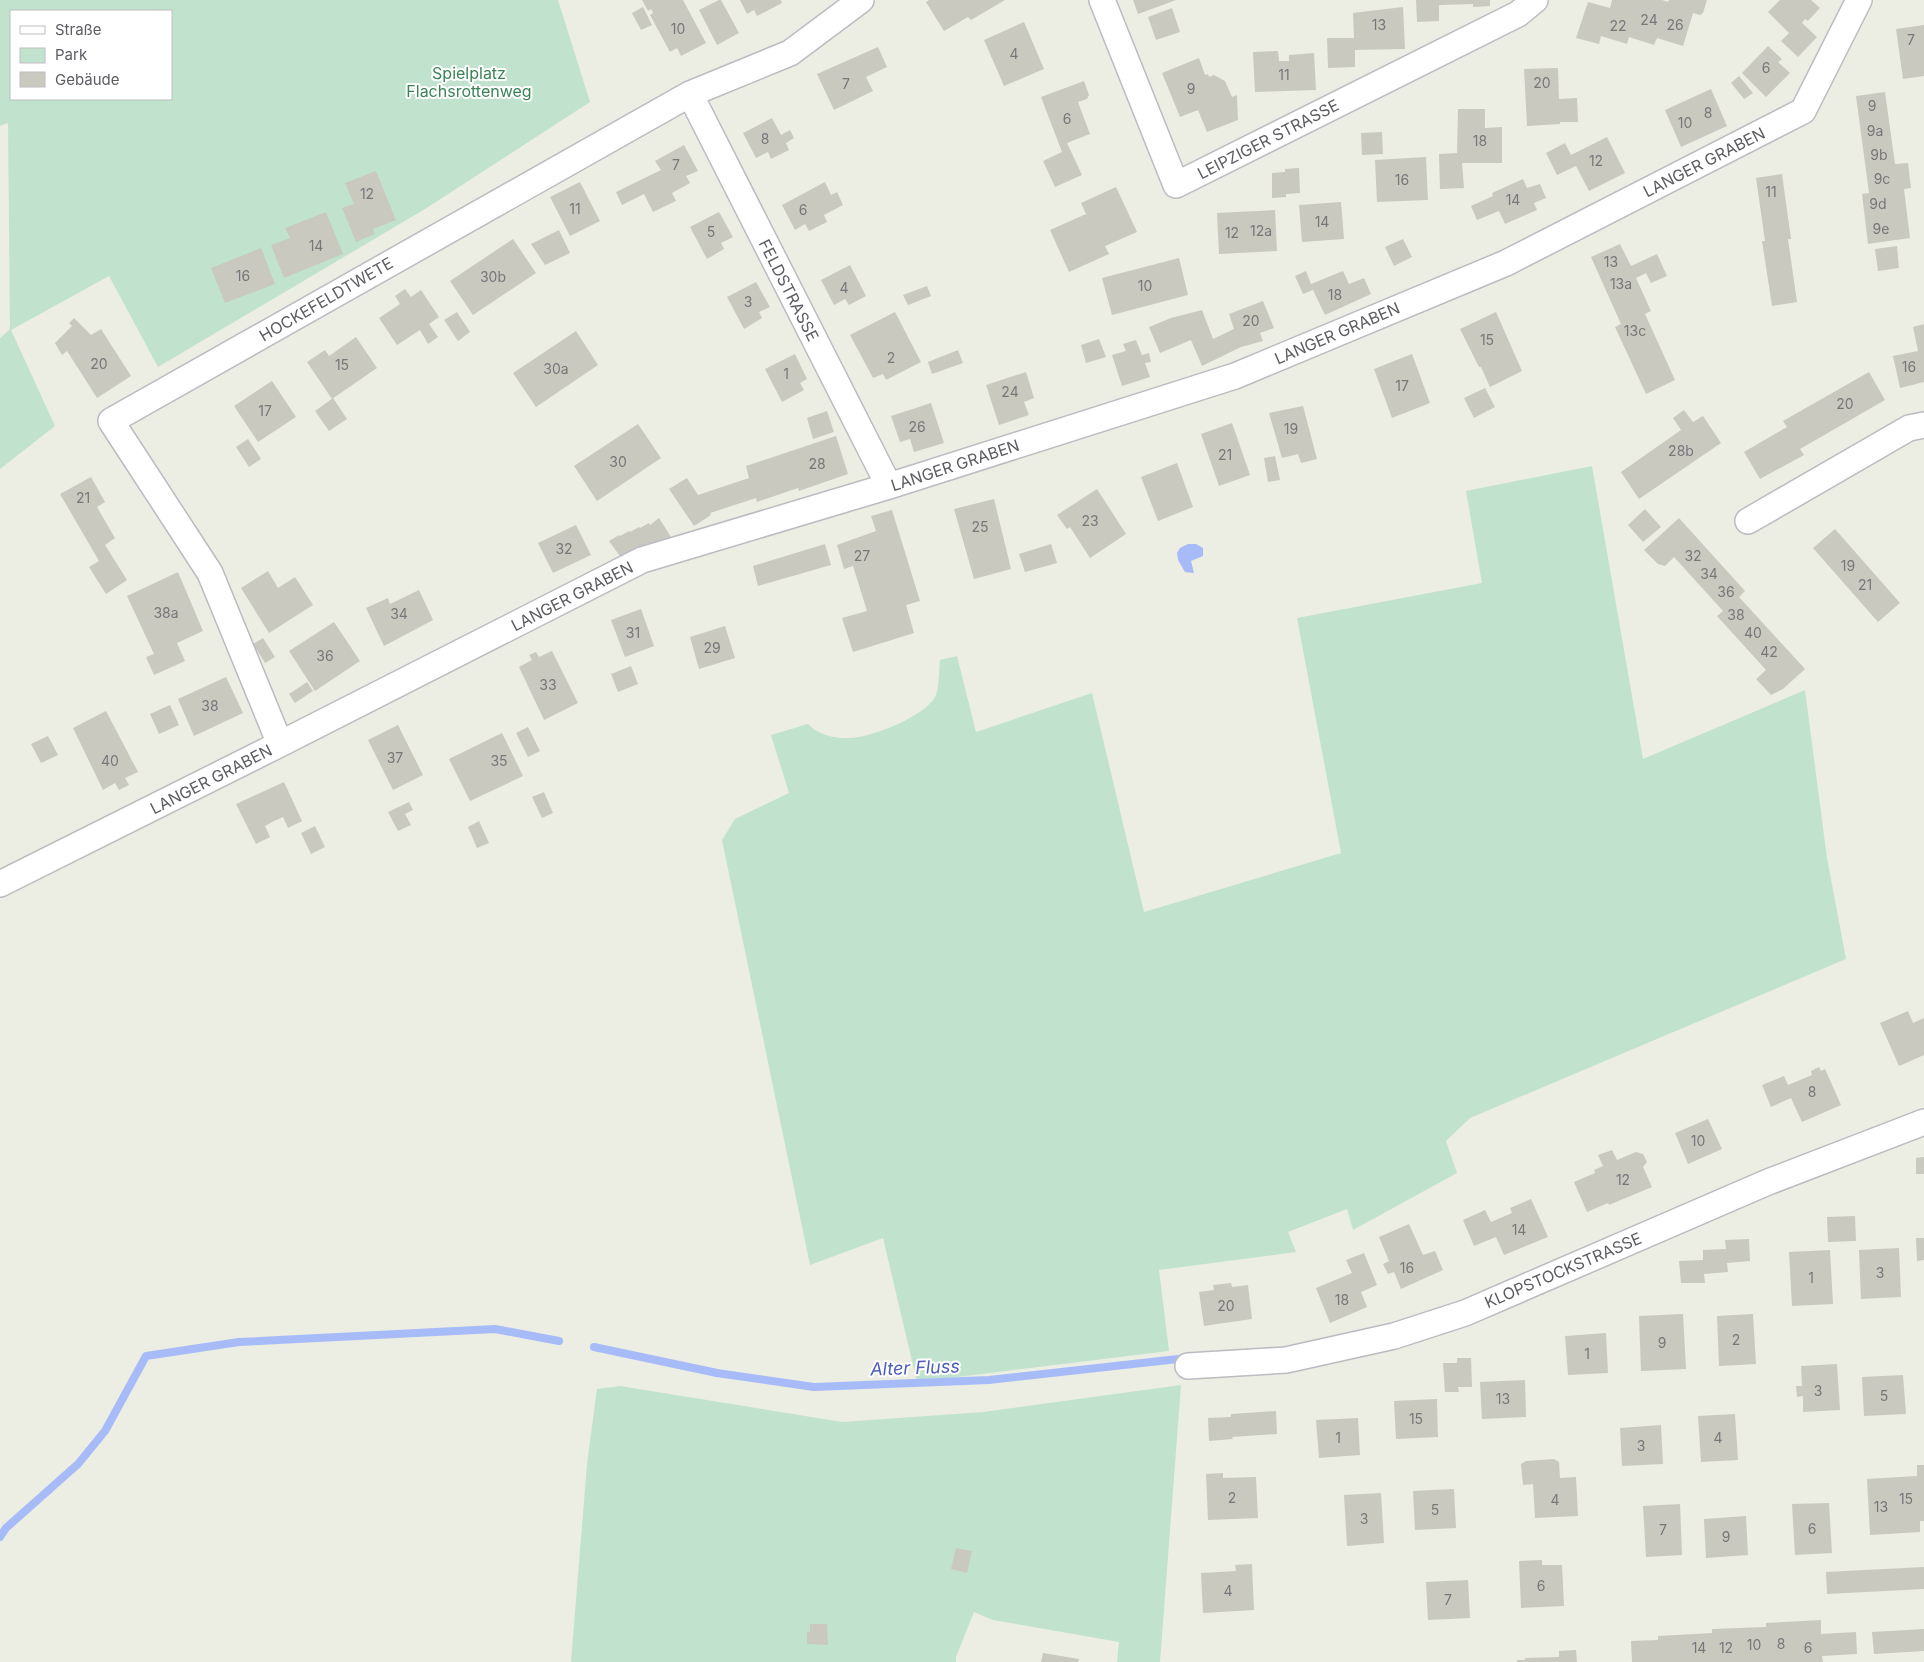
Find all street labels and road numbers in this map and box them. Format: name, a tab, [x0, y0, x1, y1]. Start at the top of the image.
street label: LEIPZIGER STRASSE	[1194, 95, 1342, 183]
street label: LANGER GRABEN	[1640, 123, 1768, 201]
street label: FELDSTRASSE	[755, 236, 823, 344]
street label: HOCKEFELDTWETE	[256, 253, 396, 345]
street label: LANGER GRABEN	[1271, 298, 1403, 368]
street label: LANGER GRABEN	[888, 435, 1022, 495]
street label: LANGER GRABEN	[508, 557, 636, 635]
street label: LANGER GRABEN	[147, 740, 275, 818]
street label: KLOPSTOCKSTRASSE	[1482, 1228, 1644, 1312]

